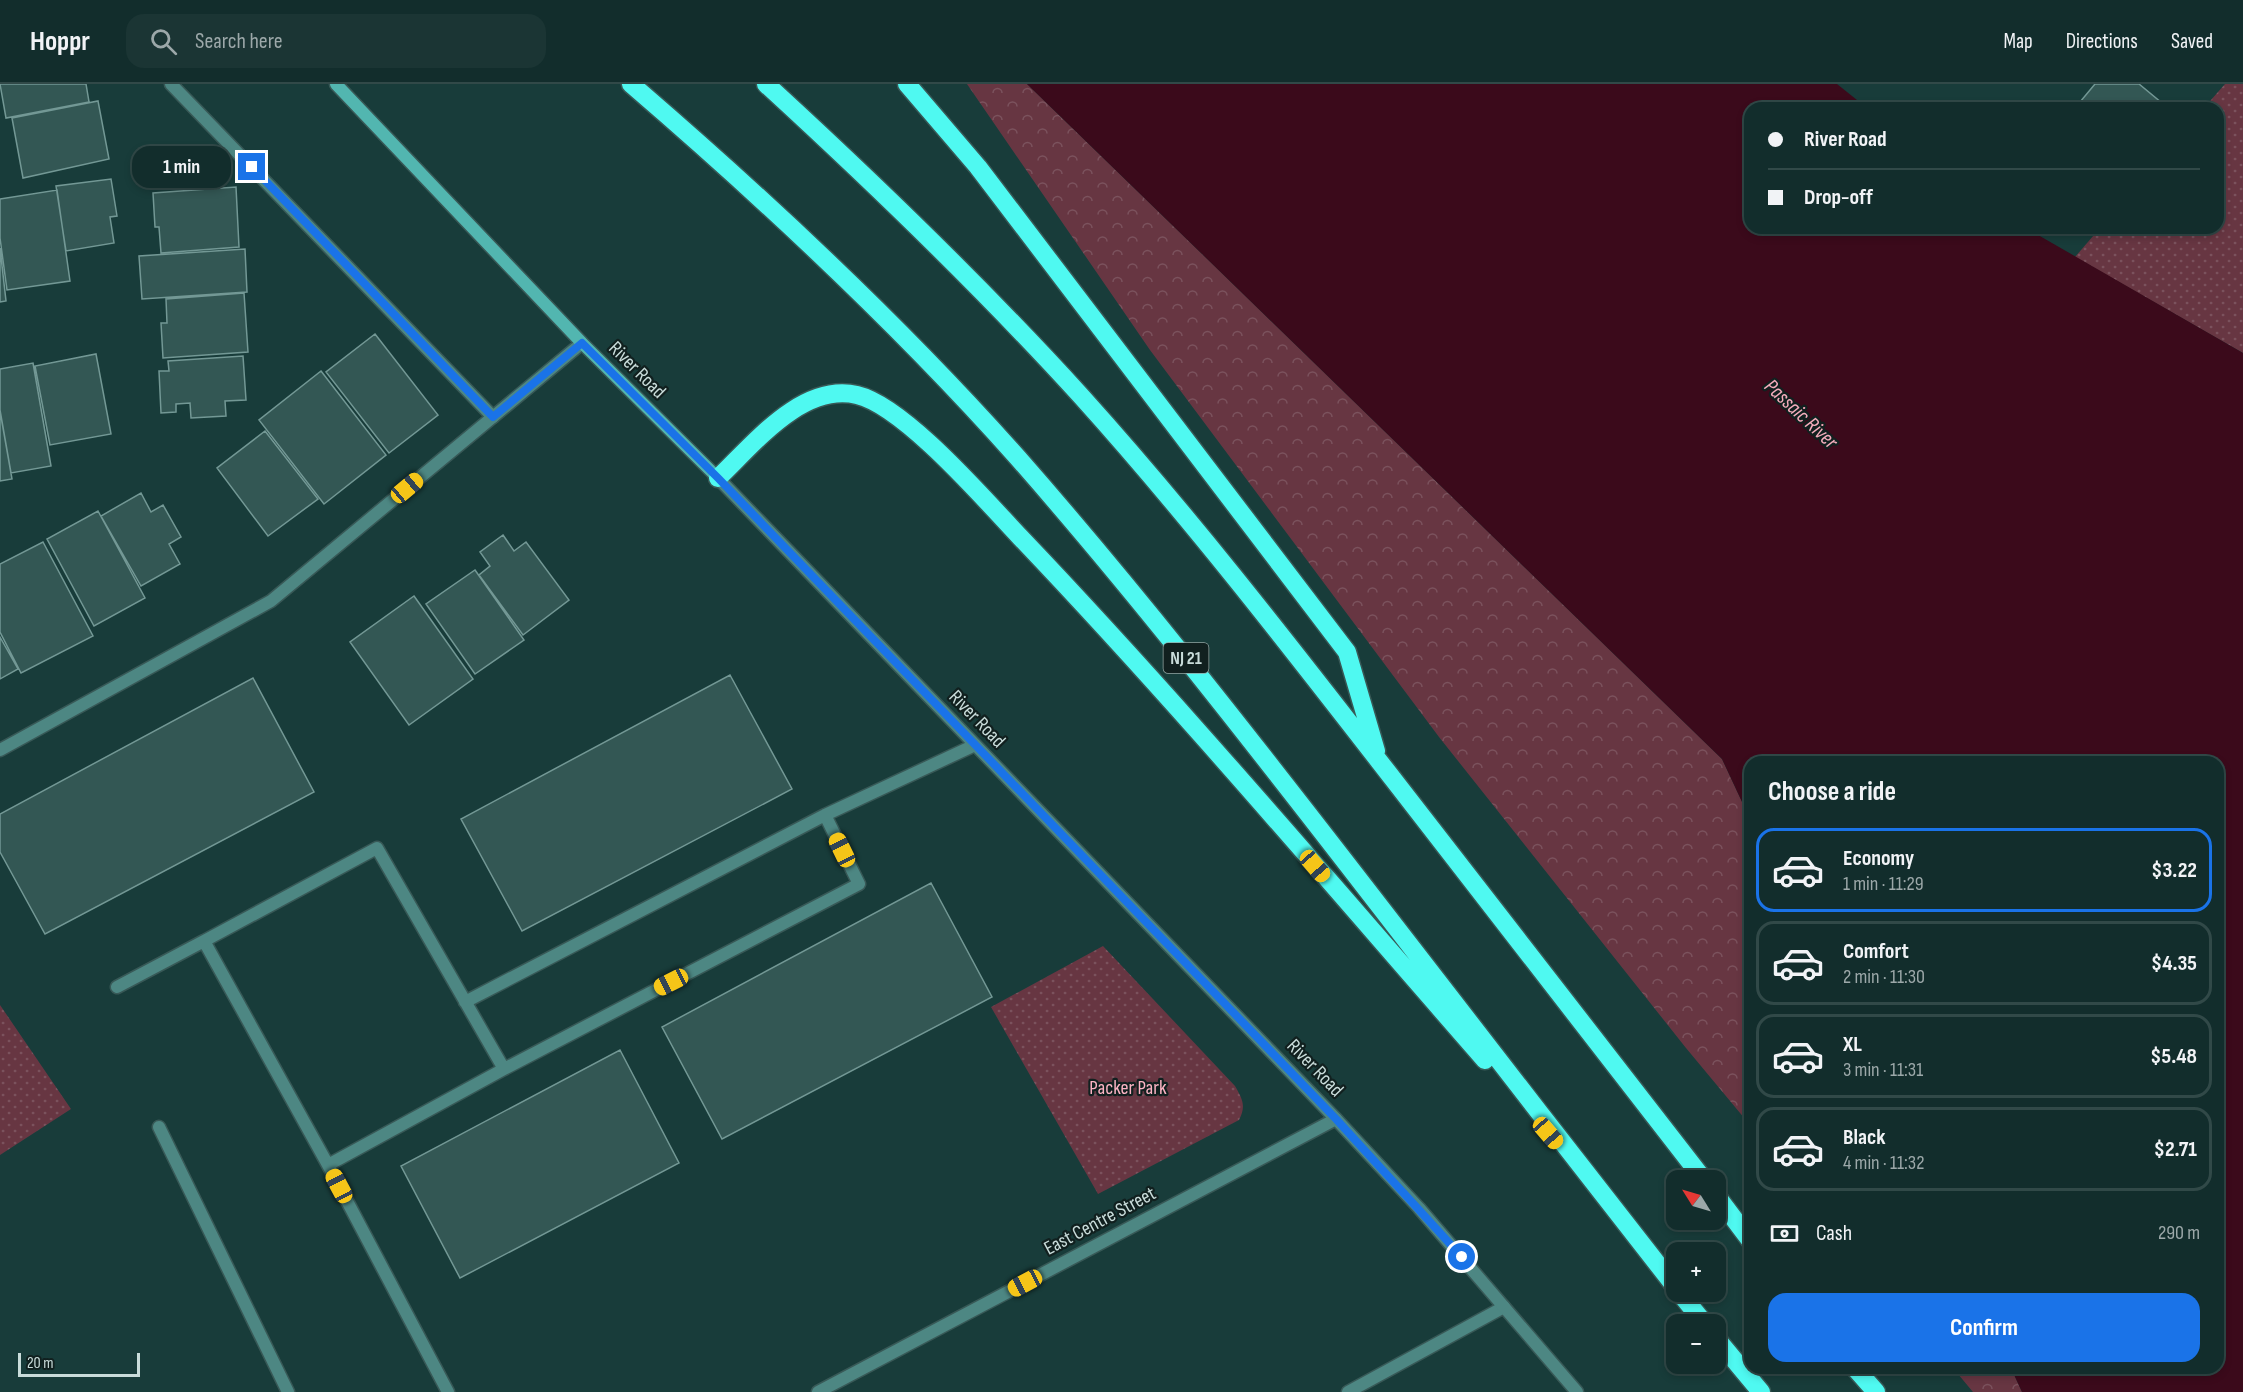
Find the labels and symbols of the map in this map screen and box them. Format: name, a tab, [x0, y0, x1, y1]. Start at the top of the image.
callout: 1 min	[132, 146, 231, 188]
route end	[238, 153, 265, 180]
street label: River Road	[603, 336, 671, 404]
water label: Passaic River	[1759, 374, 1844, 455]
car	[387, 470, 427, 506]
road number: NJ 21	[1164, 643, 1208, 673]
street label: River Road	[944, 685, 1010, 753]
car	[826, 830, 858, 870]
car	[1296, 847, 1334, 885]
car	[651, 966, 691, 998]
street label: River Road	[1282, 1034, 1348, 1102]
park label: Packer Park	[1089, 1076, 1167, 1100]
car	[1529, 1114, 1567, 1152]
car	[323, 1166, 355, 1206]
north arrow	[1666, 1170, 1726, 1230]
street label: East Centre Street	[1040, 1181, 1160, 1261]
route start	[1448, 1243, 1475, 1270]
car	[1005, 1267, 1045, 1299]
scale bar	[18, 1350, 140, 1378]

